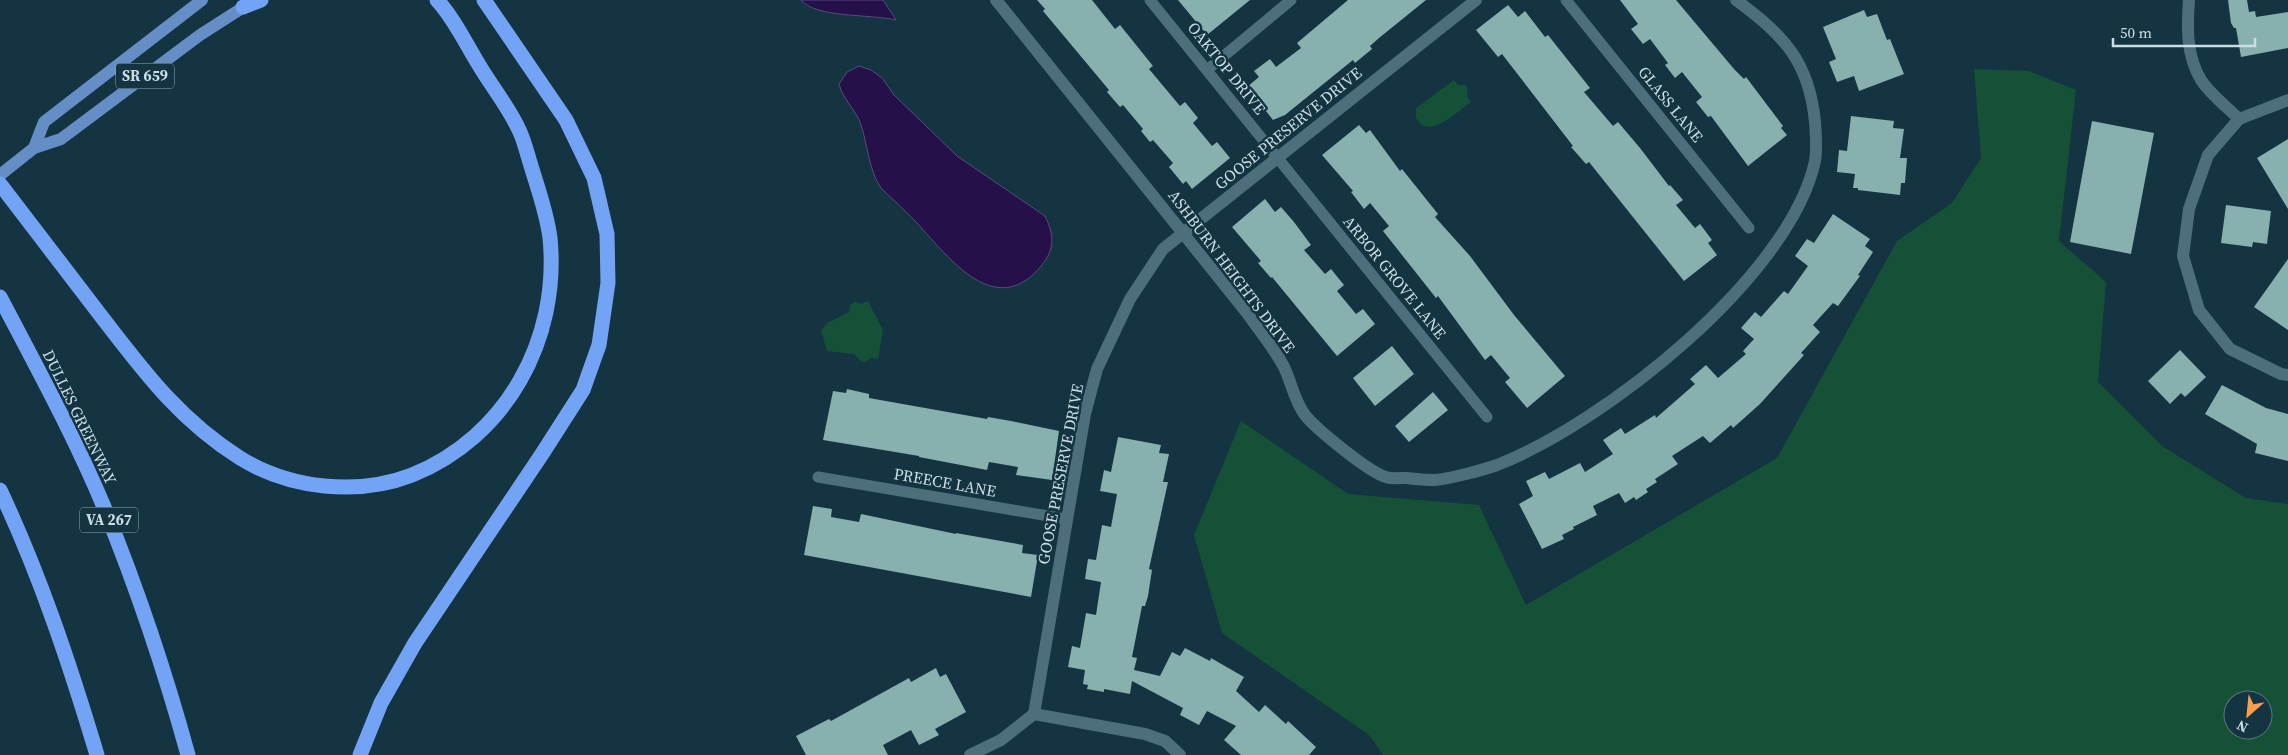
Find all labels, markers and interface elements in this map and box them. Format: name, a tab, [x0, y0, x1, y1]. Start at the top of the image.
scale bar	[2113, 15, 2256, 47]
street label: OAKTOP DRIVE	[1183, 17, 1271, 119]
text: 50 m	[2120, 22, 2152, 43]
street label: GOOSE PRESERVE DRIVE	[1210, 61, 1367, 194]
street label: GLASS LANE	[1633, 61, 1709, 147]
road number: SR 659	[116, 64, 174, 88]
street label: ASHBURN HEIGHTS DRIVE	[1163, 185, 1301, 357]
street label: ARBOR GROVE LANE	[1338, 211, 1452, 344]
street label: DULLES GREENWAY	[38, 346, 122, 488]
street label: GOOSE PRESERVE DRIVE	[1032, 381, 1088, 566]
street label: PREECE LANE	[892, 462, 998, 502]
road number: VA 267	[80, 508, 138, 532]
north arrow	[2223, 690, 2273, 740]
text: N	[2233, 715, 2251, 738]

